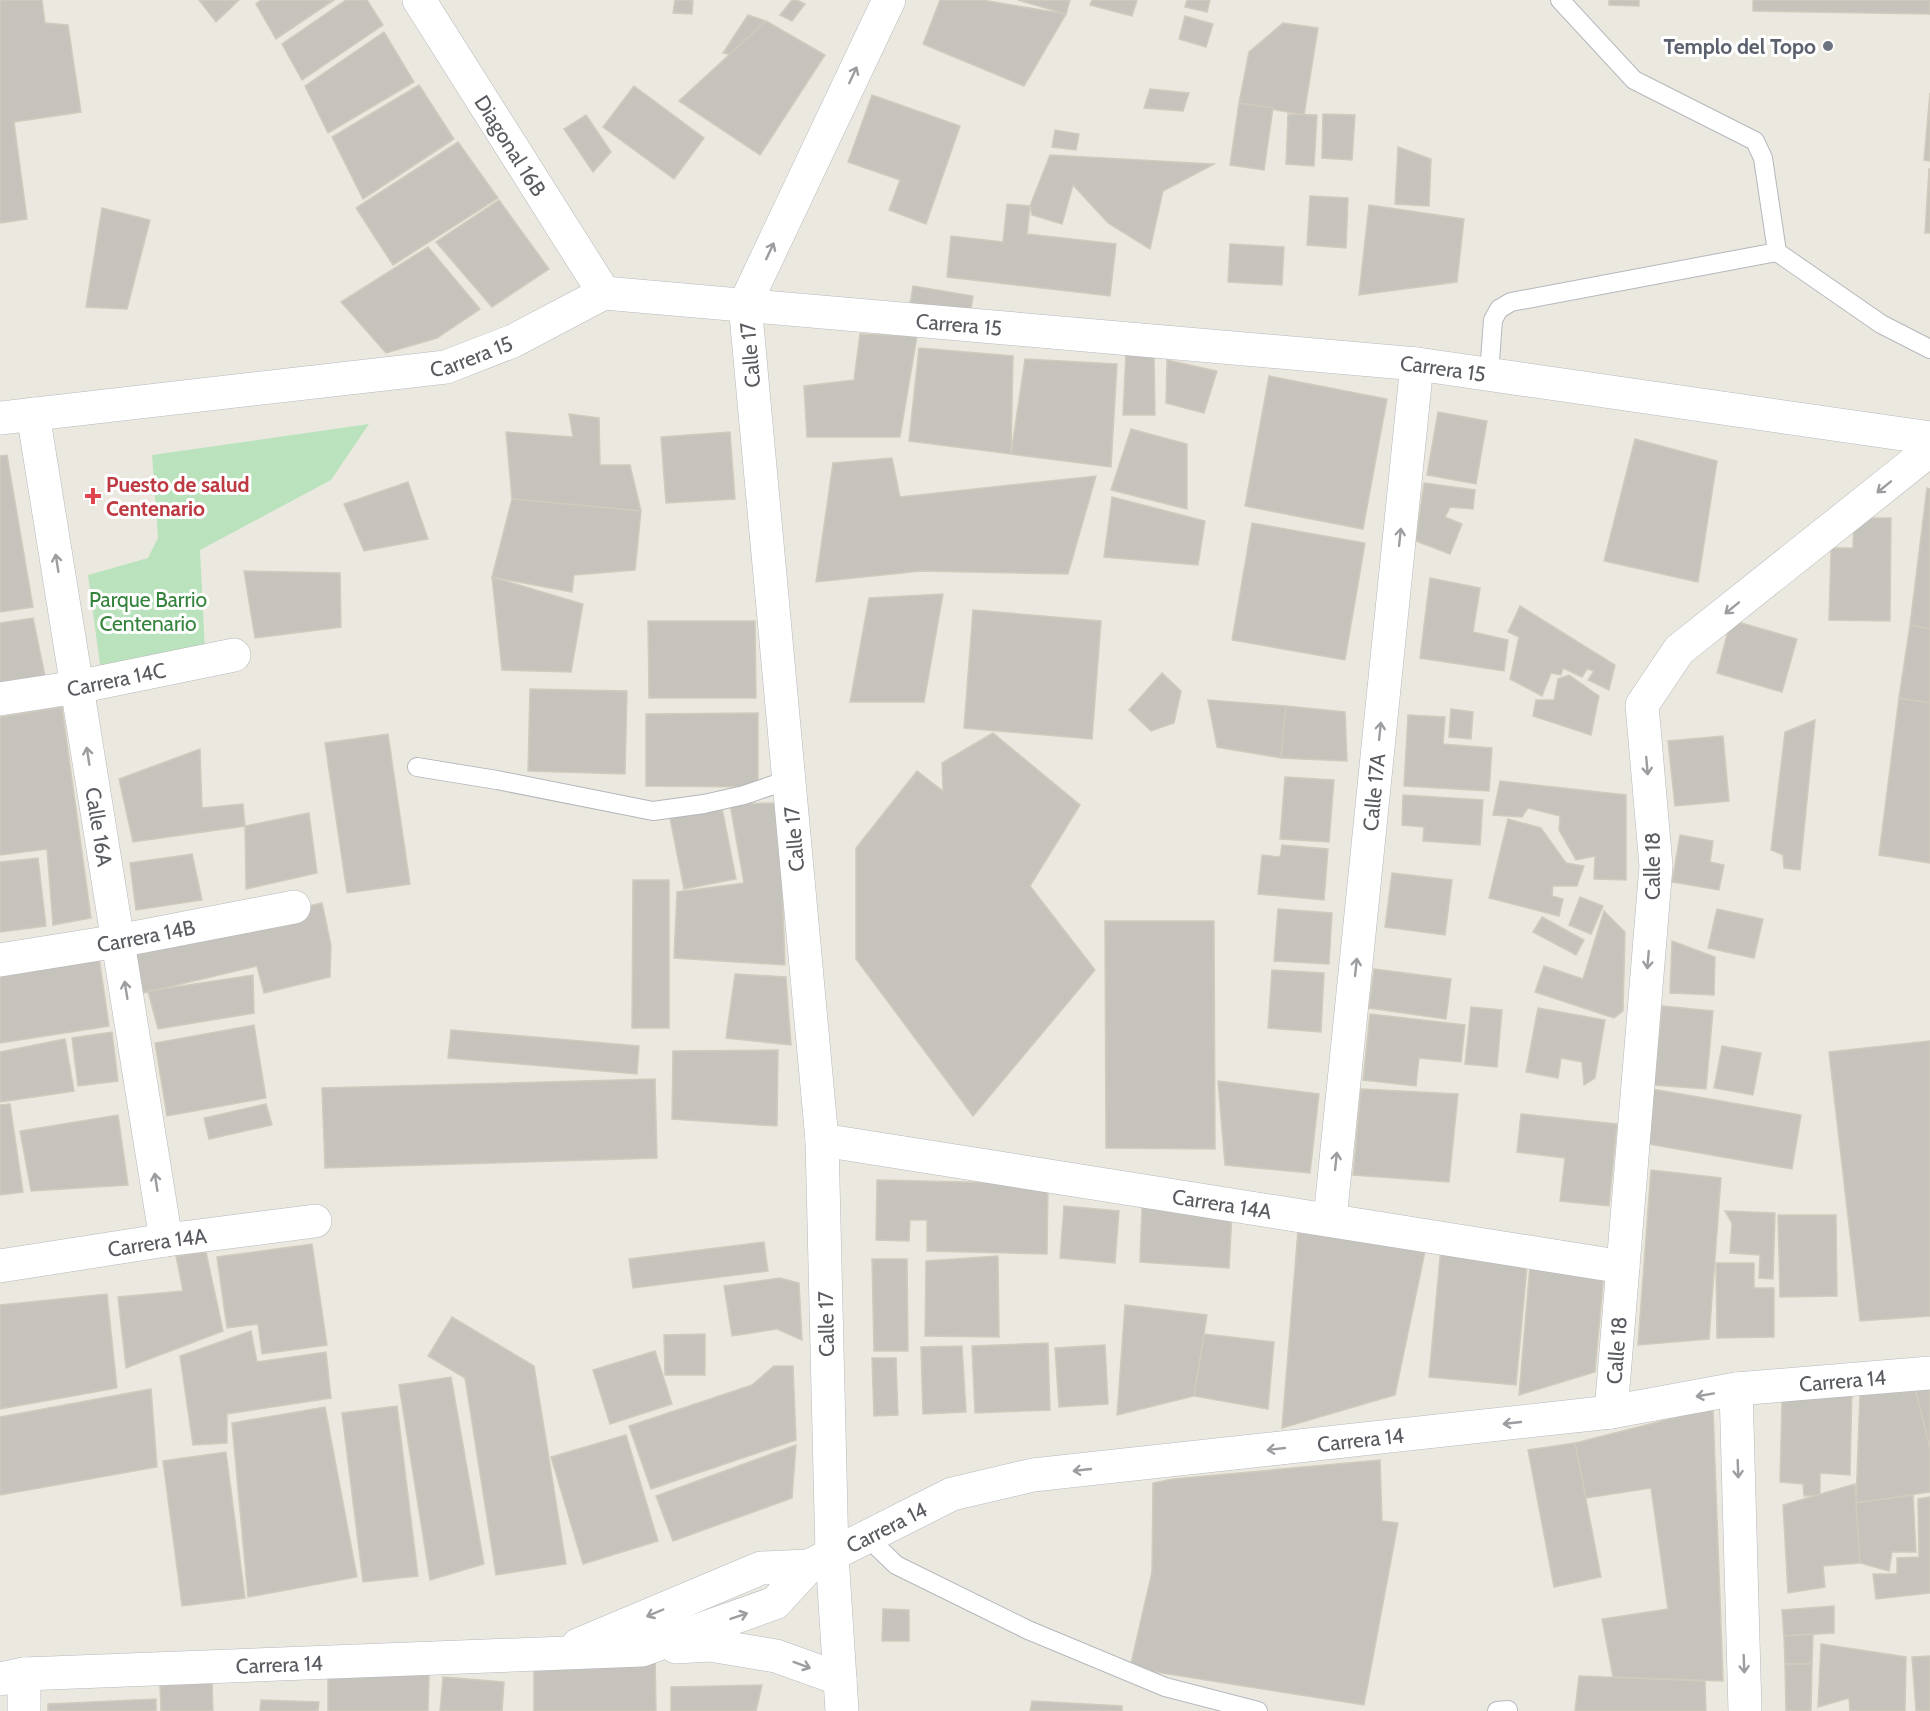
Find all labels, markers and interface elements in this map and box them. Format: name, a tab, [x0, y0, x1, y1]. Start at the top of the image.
place label: Templo del Topo	[1664, 34, 1816, 59]
marker: Templo del Topo	[1821, 39, 1835, 53]
one-way arrow	[848, 67, 860, 85]
street label: Diagonal 16B	[470, 90, 552, 201]
one-way arrow	[765, 243, 776, 261]
street label: Carrera 15	[915, 308, 1003, 340]
street label: Calle 17	[735, 321, 765, 389]
street label: Carrera 15	[429, 330, 516, 381]
street label: Carrera 15	[1399, 350, 1488, 386]
place label: Puesto de salud Centenario	[106, 472, 250, 521]
one-way arrow	[1876, 480, 1892, 493]
marker: Puesto de salud Centenario	[84, 487, 102, 505]
one-way arrow	[1395, 528, 1406, 548]
one-way arrow	[51, 554, 62, 574]
park label: Parque Barrio Centenario	[89, 587, 207, 636]
one-way arrow	[1724, 602, 1740, 615]
street label: Carrera 14C	[65, 657, 168, 701]
one-way arrow	[1375, 722, 1386, 742]
one-way arrow	[82, 747, 93, 766]
street label: Calle 17A	[1357, 752, 1390, 832]
one-way arrow	[1642, 755, 1653, 775]
street label: Calle 16A	[81, 785, 118, 868]
street label: Calle 17	[779, 805, 809, 873]
street label: Calle 18	[1640, 832, 1665, 900]
street label: Carrera 14B	[95, 914, 197, 957]
one-way arrow	[1642, 950, 1653, 970]
one-way arrow	[1351, 958, 1362, 978]
one-way arrow	[120, 981, 131, 1000]
one-way arrow	[1331, 1152, 1342, 1172]
one-way arrow	[151, 1173, 162, 1193]
street label: Carrera 14A	[1171, 1183, 1273, 1224]
street label: Carrera 14A	[106, 1222, 208, 1261]
street label: Calle 17	[813, 1291, 839, 1357]
street label: Calle 18	[1601, 1315, 1631, 1385]
street label: Carrera 14	[1798, 1364, 1887, 1396]
one-way arrow	[1695, 1390, 1715, 1401]
one-way arrow	[1502, 1418, 1522, 1429]
street label: Carrera 14	[1316, 1422, 1405, 1456]
one-way arrow	[1267, 1444, 1287, 1455]
one-way arrow	[1733, 1458, 1744, 1478]
one-way arrow	[1073, 1465, 1093, 1476]
street label: Carrera 14	[842, 1496, 931, 1558]
one-way arrow	[646, 1608, 665, 1619]
one-way arrow	[729, 1610, 748, 1621]
street label: Carrera 14	[235, 1650, 323, 1678]
one-way arrow	[1738, 1653, 1750, 1673]
one-way arrow	[793, 1661, 811, 1672]

